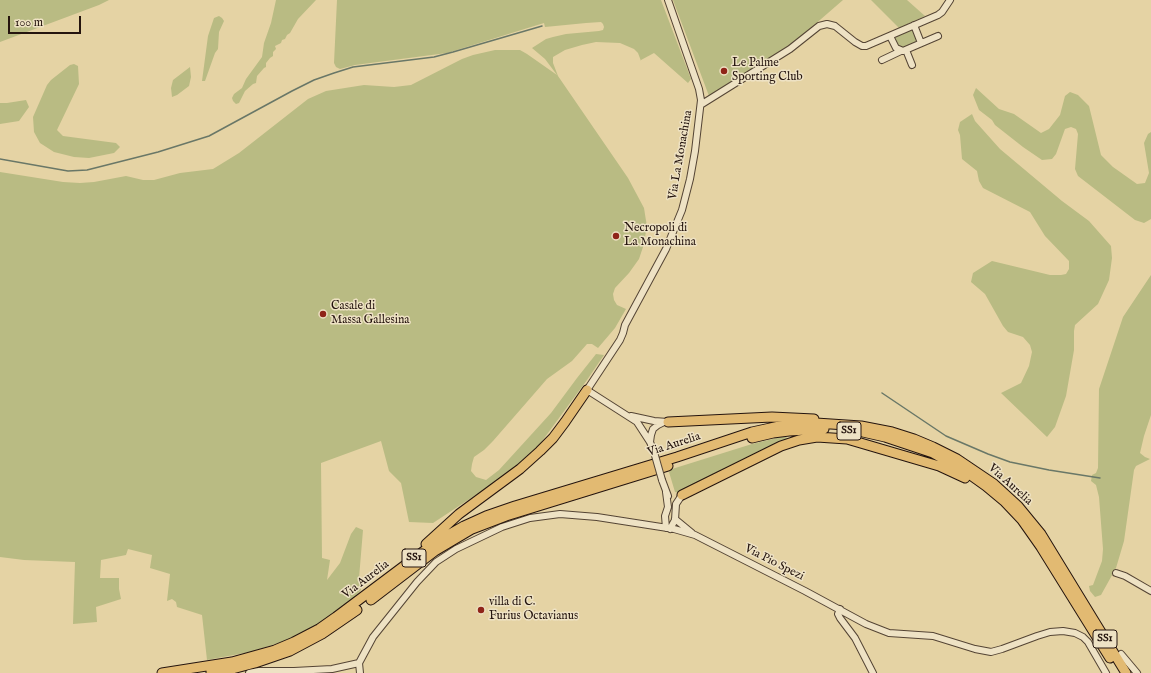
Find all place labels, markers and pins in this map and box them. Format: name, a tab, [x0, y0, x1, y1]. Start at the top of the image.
place label: Le Palme Sporting Club	[732, 57, 803, 85]
marker: Le Palme Sporting Club	[719, 66, 729, 76]
place label: Necropoli di La Monachina	[624, 222, 696, 250]
marker: Necropoli di La Monachina	[611, 231, 621, 241]
place label: Casale di Massa Gallesina	[331, 300, 409, 328]
marker: Casale di Massa Gallesina	[318, 309, 328, 319]
place label: villa di C. Furius Octavianus	[489, 596, 578, 624]
marker: villa di C. Furius Octavianus	[476, 605, 486, 615]

